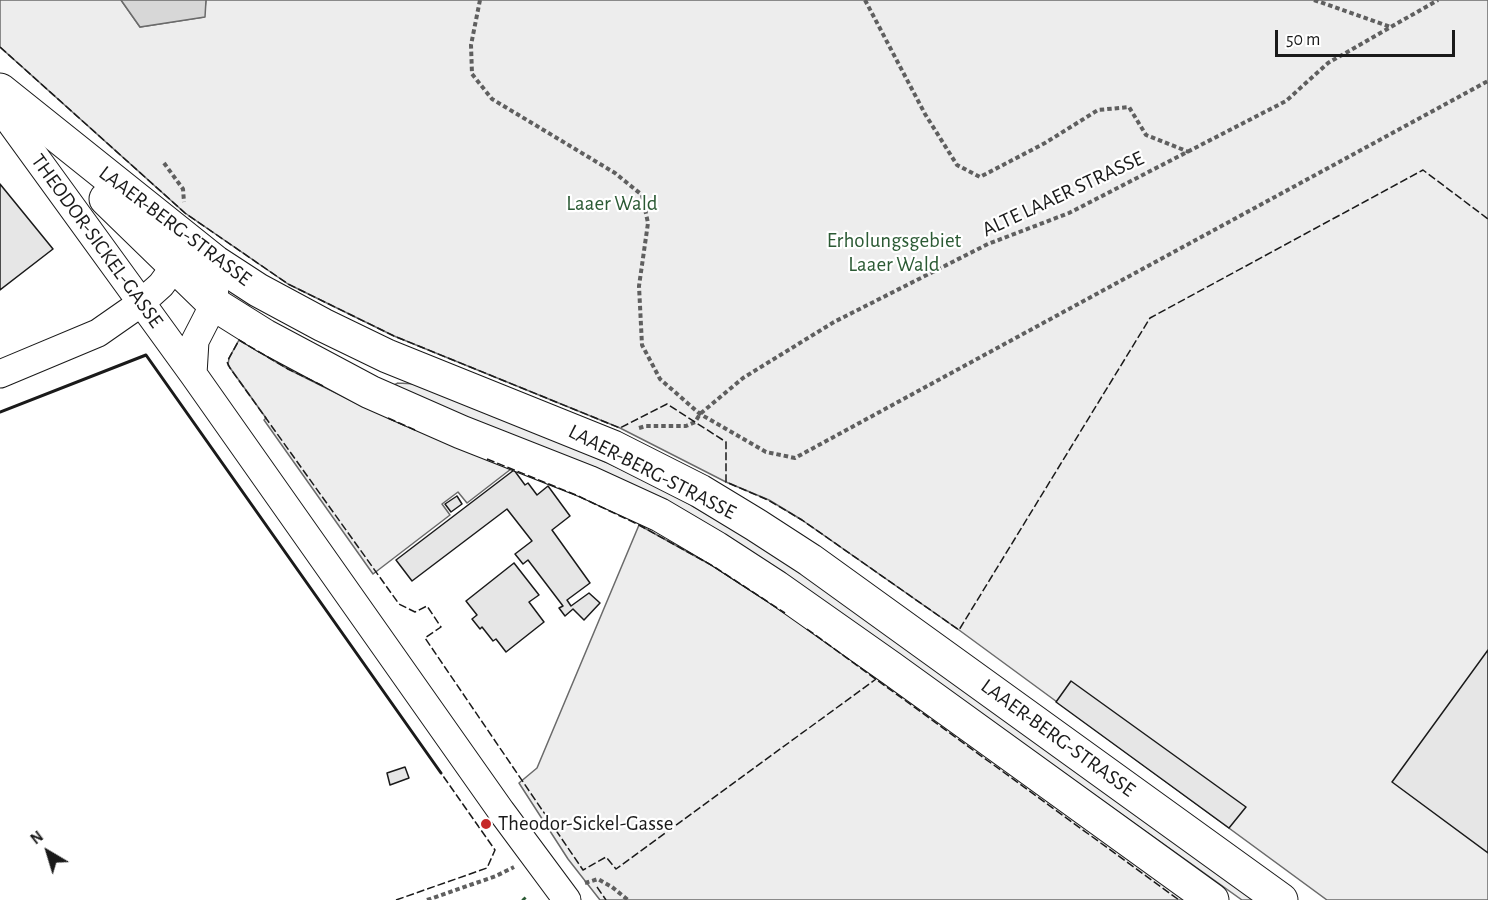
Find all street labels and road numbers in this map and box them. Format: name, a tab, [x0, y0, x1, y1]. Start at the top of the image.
street label: ALTE LAAER STRASSE	[978, 145, 1148, 243]
street label: THEODOR-SICKEL-GASSE	[25, 149, 169, 333]
street label: LAAER-BERG-STRASSE	[94, 160, 256, 292]
street label: LAAER-BERG-STRASSE	[564, 419, 740, 525]
street label: LAAER-BERG-STRASSE	[976, 674, 1140, 802]

